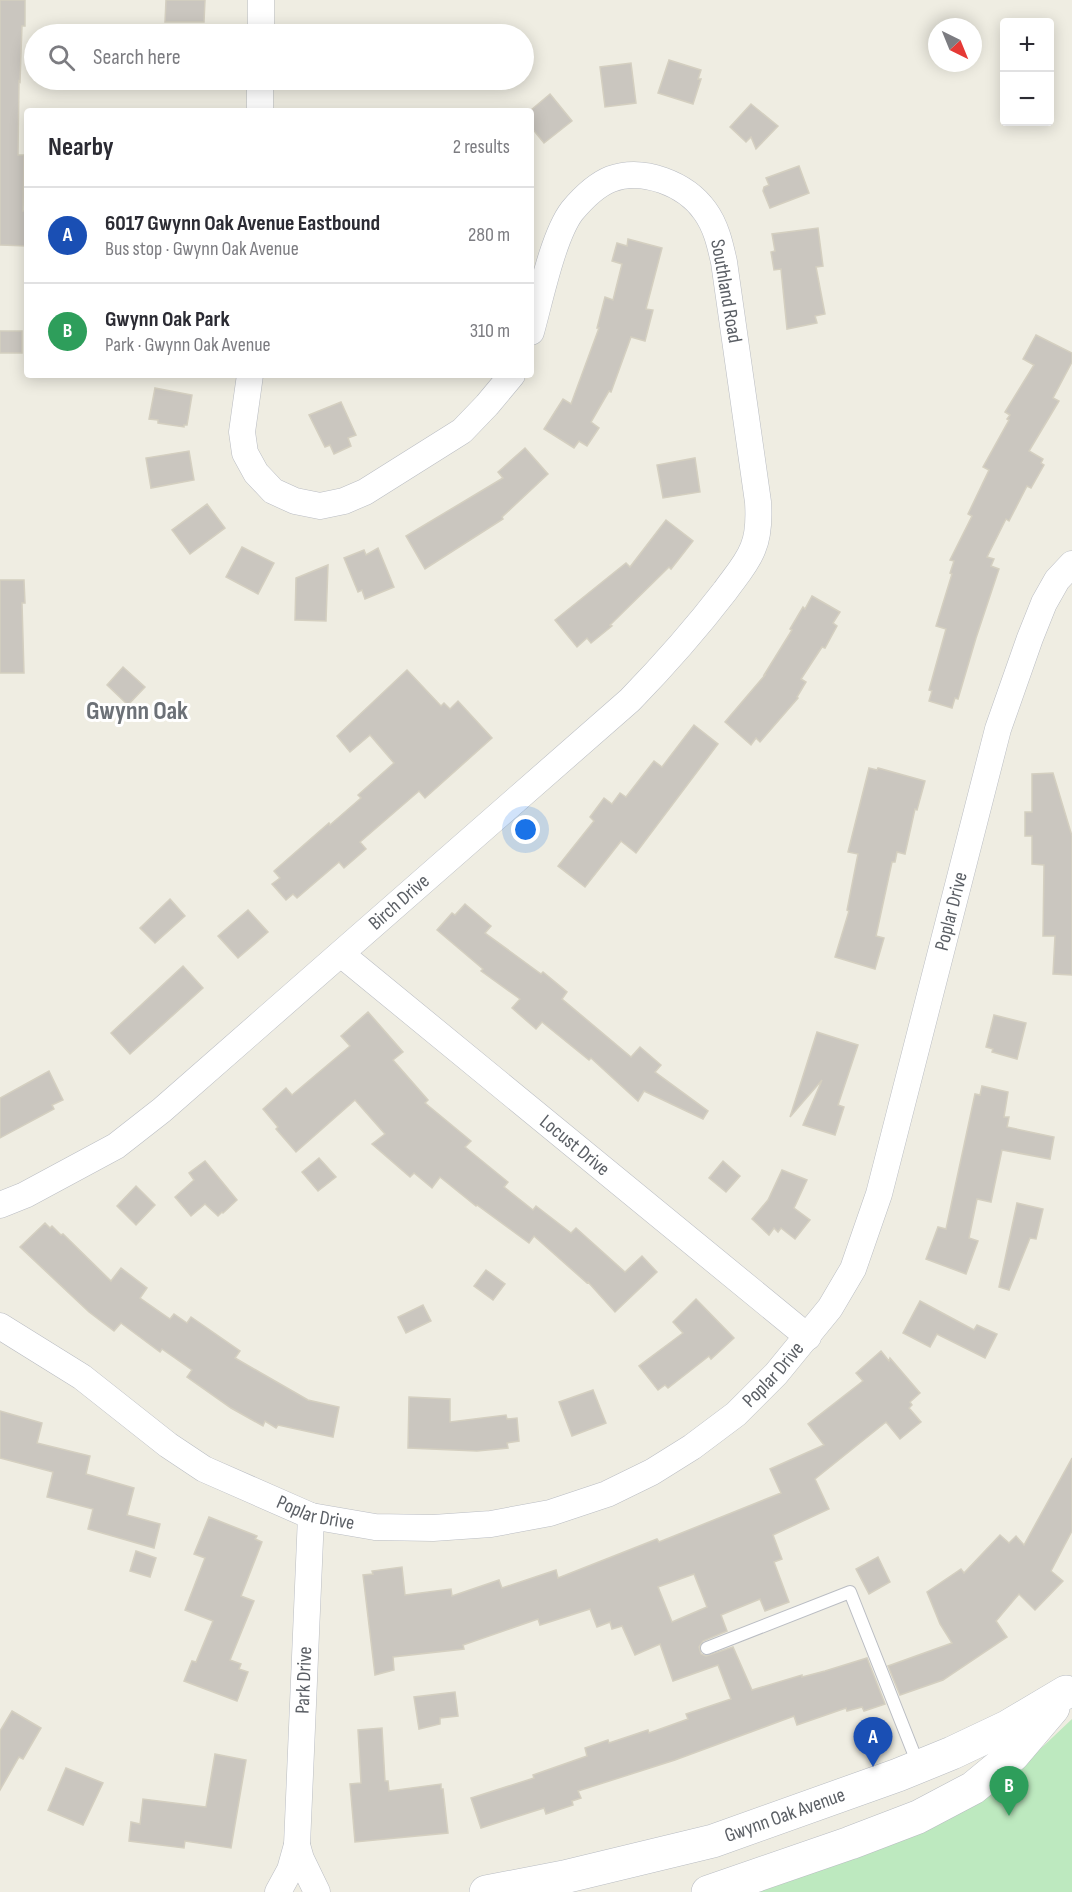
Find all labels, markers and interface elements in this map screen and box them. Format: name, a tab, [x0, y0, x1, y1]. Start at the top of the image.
north arrow	[928, 18, 982, 72]
map controls	[1000, 18, 1054, 126]
button: +	[1000, 18, 1054, 72]
search box	[24, 24, 534, 90]
icon: search	[45, 41, 78, 74]
text: Search here	[93, 44, 180, 71]
button: −	[1000, 72, 1054, 126]
text: Nearby	[48, 132, 114, 163]
text: 2 results	[453, 135, 510, 159]
text: 6017 Gwynn Oak Avenue Eastbound	[105, 210, 380, 237]
text: A	[63, 223, 72, 247]
text: 280 m	[468, 223, 510, 247]
text: Bus stop · Gwynn Oak Avenue	[105, 237, 299, 261]
street label: Southland Road	[705, 237, 747, 345]
text: Gwynn Oak Park	[105, 306, 230, 333]
text: B	[63, 319, 72, 343]
text: 310 m	[470, 319, 510, 343]
text: Park · Gwynn Oak Avenue	[105, 333, 271, 357]
district label: Gwynn Oak	[86, 696, 188, 727]
your location	[511, 815, 540, 844]
street label: Birch Drive	[364, 869, 434, 935]
street label: Poplar Drive	[930, 869, 973, 953]
street label: Locust Drive	[535, 1110, 614, 1181]
street label: Poplar Drive	[737, 1337, 809, 1413]
street label: Poplar Drive	[273, 1490, 356, 1535]
street label: Park Drive	[291, 1646, 317, 1714]
pin: A	[854, 1718, 892, 1767]
pin: B	[990, 1766, 1028, 1816]
street label: Gwynn Oak Avenue	[721, 1783, 848, 1848]

